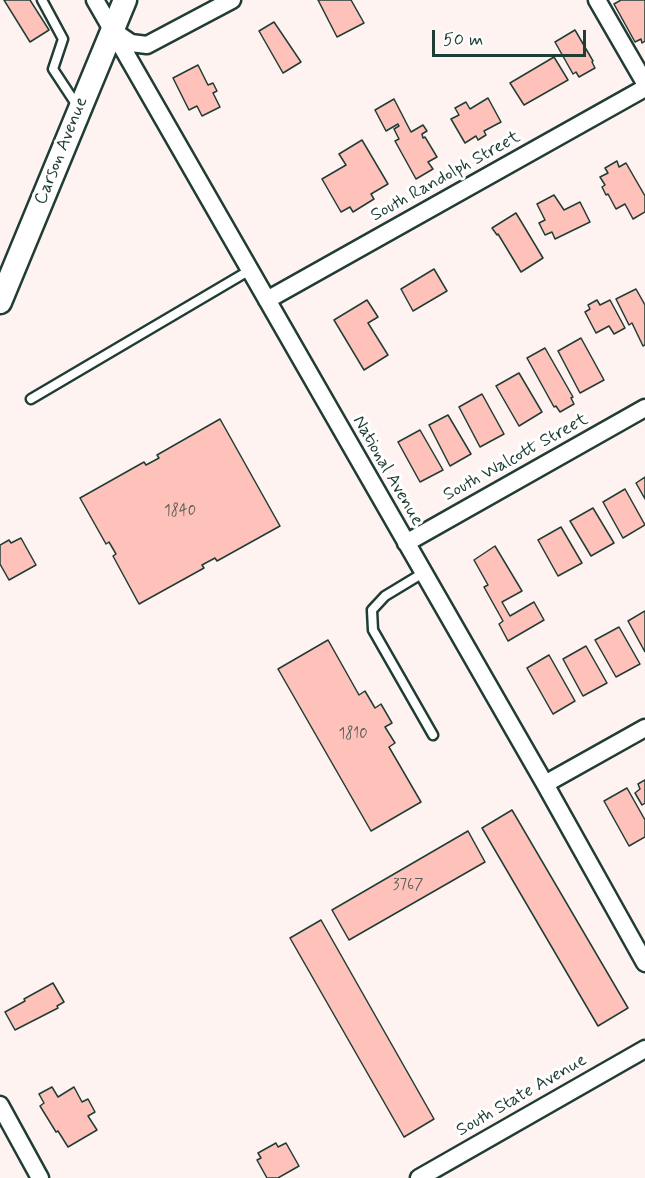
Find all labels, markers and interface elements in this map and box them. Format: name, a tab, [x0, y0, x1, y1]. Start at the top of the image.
scale bar	[435, 18, 590, 56]
text: 50 m	[443, 28, 483, 52]
street label: Carson Avenue	[31, 94, 93, 208]
street label: South Randolph Street	[368, 127, 524, 227]
street label: South Walcott Street	[440, 409, 592, 507]
street label: National Avenue	[347, 412, 427, 530]
house number: 1840	[164, 503, 196, 521]
house number: 1810	[338, 726, 368, 744]
house number: 3767	[393, 877, 423, 895]
street label: South State Avenue	[453, 1050, 591, 1142]

